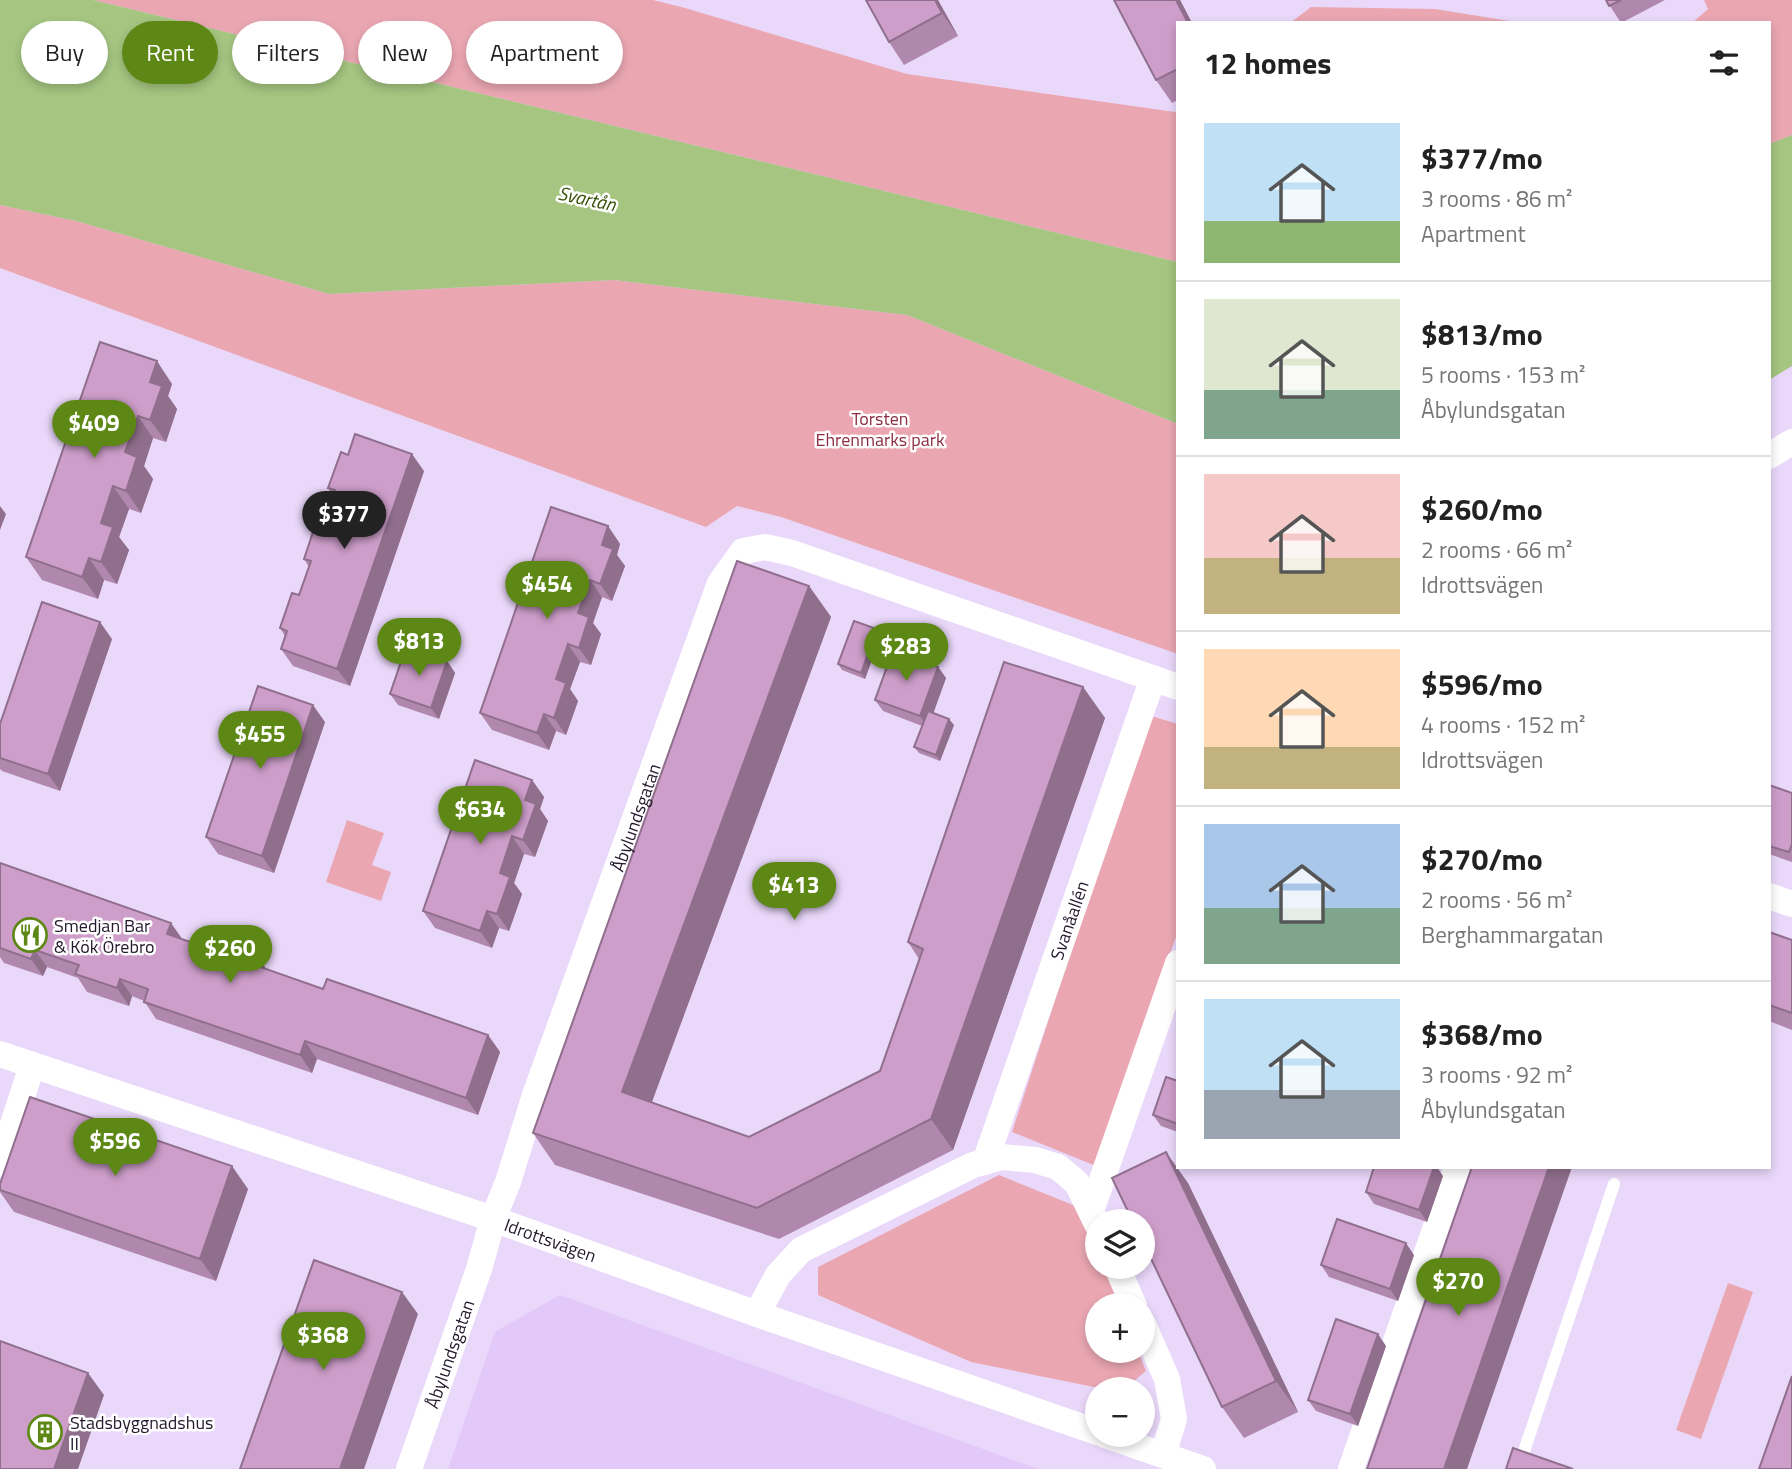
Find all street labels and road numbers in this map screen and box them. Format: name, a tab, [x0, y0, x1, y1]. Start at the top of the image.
street label: Åbylundsgatan	[603, 760, 667, 875]
street label: Svanåallén	[1043, 877, 1095, 963]
street label: Idrottsvägen	[501, 1211, 600, 1269]
street label: Åbylundsgatan	[418, 1296, 481, 1412]

